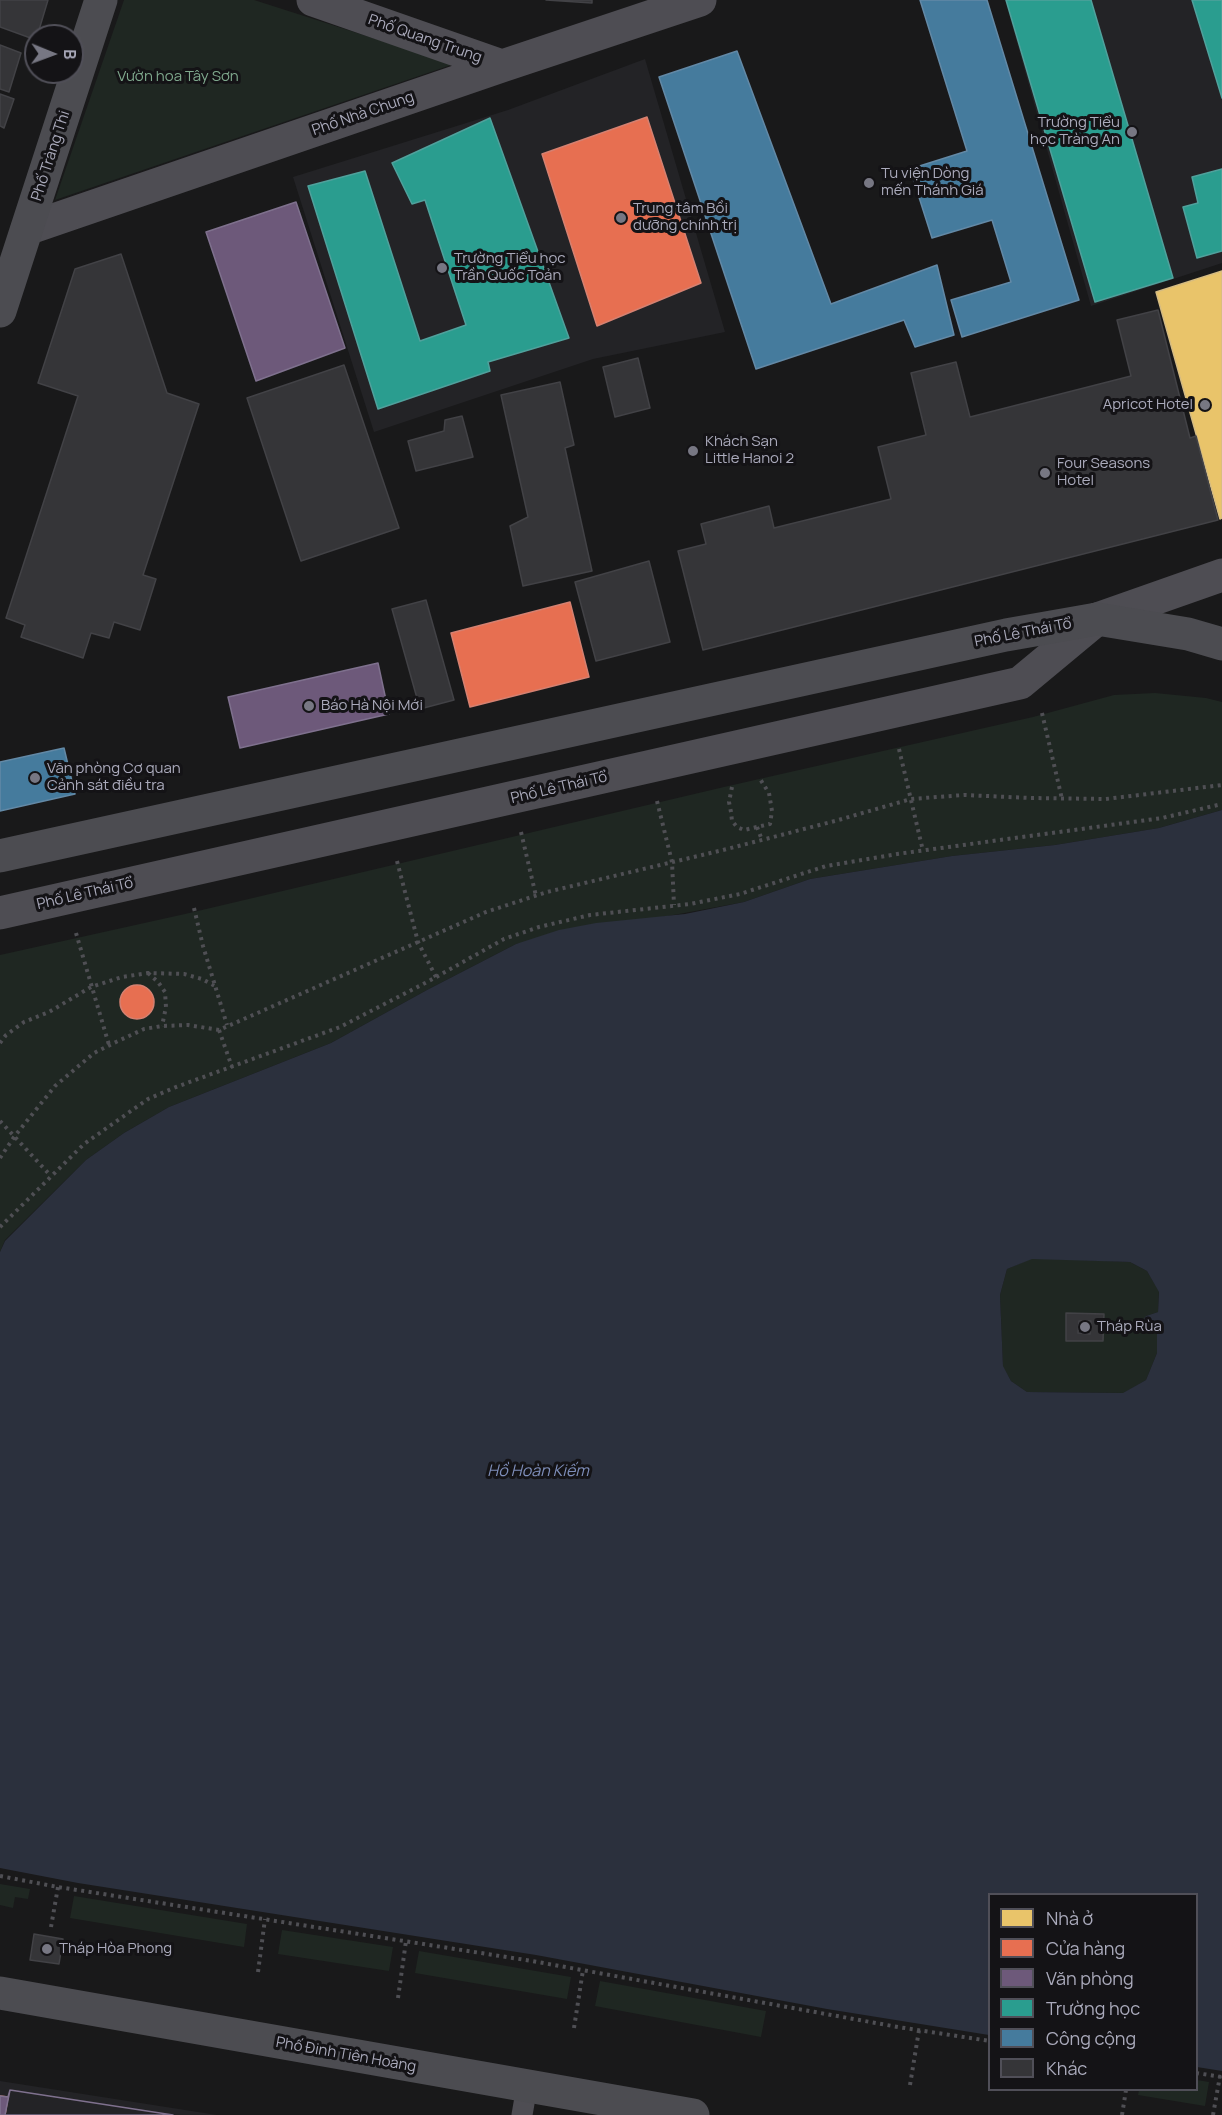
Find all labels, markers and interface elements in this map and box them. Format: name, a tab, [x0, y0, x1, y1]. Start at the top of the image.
street label: Phố Quang Trung	[366, 11, 484, 67]
north arrow	[24, 24, 84, 84]
text: B	[59, 49, 81, 60]
park label: Vườn hoa Tây Sơn	[117, 68, 239, 86]
street label: Phố Nhà Chung	[310, 88, 416, 140]
street label: Phố Tràng Thi	[28, 109, 74, 203]
place label: Trường Tiểu học Tràng An	[1030, 114, 1120, 149]
marker: Trường Tiểu học Tràng An	[1125, 125, 1139, 139]
place label: Tu viện Dòng mến Thánh Giá	[881, 165, 984, 200]
marker: Tu viện Dòng mến Thánh Giá	[862, 176, 876, 190]
place label: Trung tâm Bồi dưỡng chính trị	[633, 200, 737, 235]
marker: Trung tâm Bồi dưỡng chính trị	[614, 211, 628, 225]
place label: Trường Tiểu học Trần Quốc Toản	[454, 250, 566, 285]
marker: Trường Tiểu học Trần Quốc Toản	[435, 261, 449, 275]
place label: Apricot Hotel	[1103, 396, 1193, 414]
marker: Apricot Hotel	[1198, 398, 1212, 412]
place label: Khách Sạn Little Hanoi 2	[705, 433, 794, 468]
marker: Khách Sạn Little Hanoi 2	[686, 444, 700, 458]
place label: Four Seasons Hotel	[1057, 455, 1150, 490]
marker: Four Seasons Hotel	[1038, 466, 1052, 480]
street label: Phố Lê Thái Tổ	[973, 615, 1073, 651]
place label: Báo Hà Nội Mới	[321, 697, 423, 715]
marker: Báo Hà Nội Mới	[302, 699, 316, 713]
place label: Văn phòng Cơ quan Cảnh sát điều tra	[47, 760, 181, 795]
street label: Phố Lê Thái Tổ	[509, 768, 609, 808]
marker: Văn phòng Cơ quan Cảnh sát điều tra	[28, 771, 42, 785]
street label: Phố Lê Thái Tổ	[35, 874, 135, 914]
place label: Tháp Rùa	[1097, 1318, 1162, 1336]
marker: Tháp Rùa	[1078, 1320, 1092, 1334]
water label: Hồ Hoàn Kiếm	[487, 1462, 589, 1482]
legend	[988, 1893, 1198, 2091]
text: Nhà ở	[1046, 1906, 1093, 1930]
text: Cửa hàng	[1046, 1936, 1125, 1960]
place label: Tháp Hòa Phong	[59, 1940, 172, 1958]
marker: Tháp Hòa Phong	[40, 1942, 54, 1956]
text: Văn phòng	[1046, 1966, 1134, 1990]
text: Trường học	[1046, 1996, 1140, 2020]
text: Công cộng	[1046, 2026, 1136, 2050]
street label: Phố Đinh Tiên Hoàng	[274, 2034, 418, 2076]
text: Khác	[1046, 2056, 1087, 2080]

